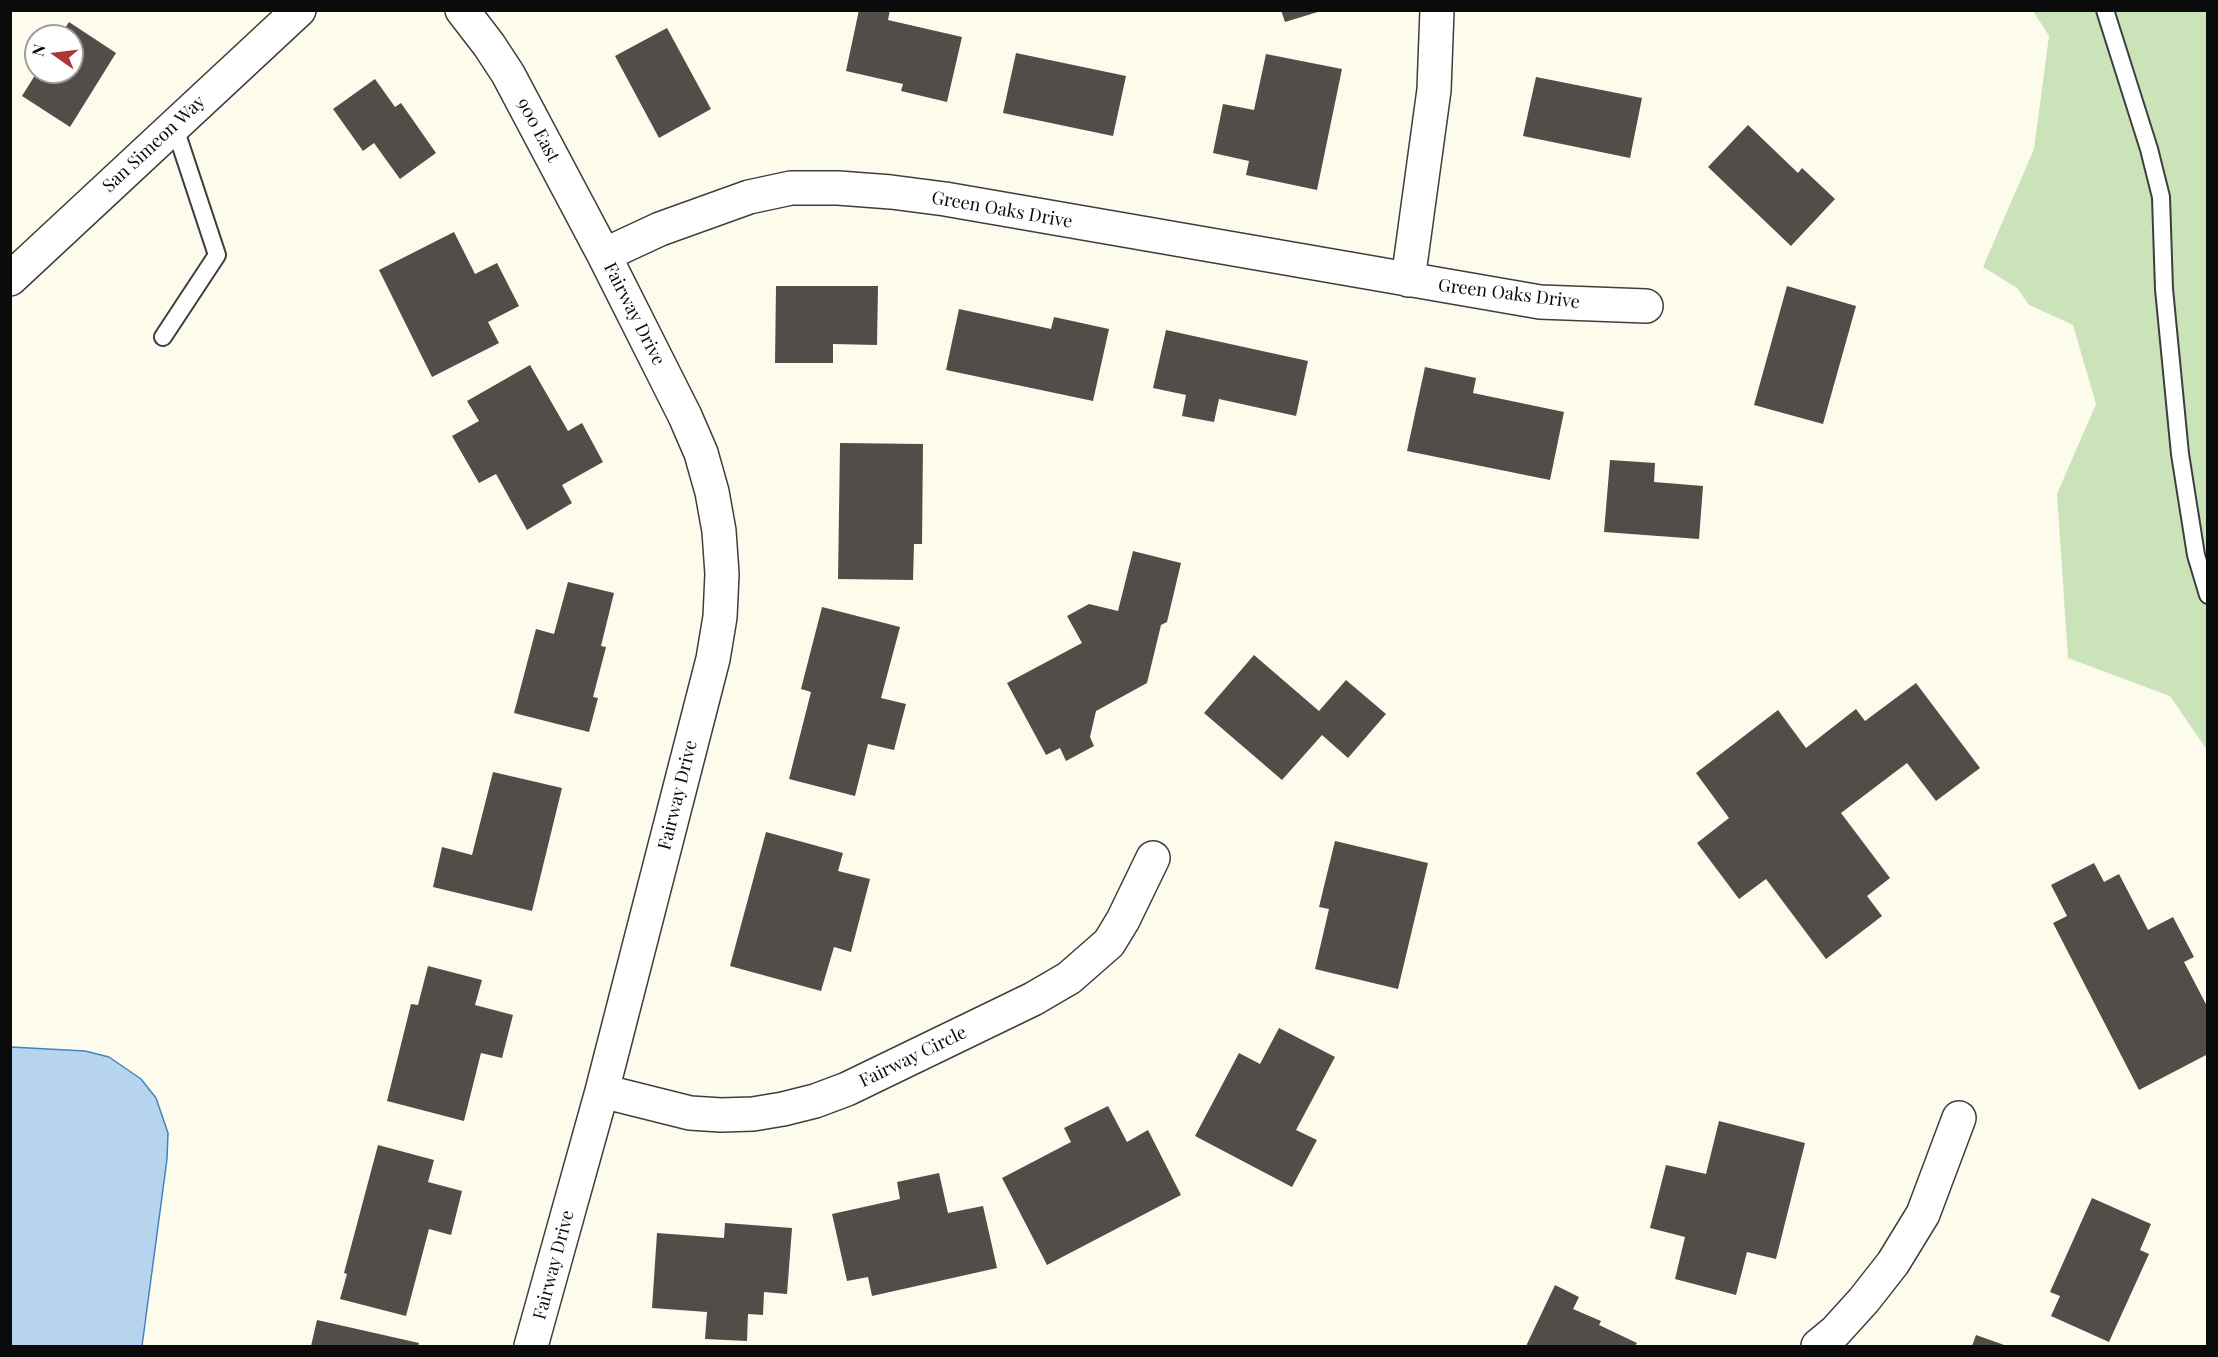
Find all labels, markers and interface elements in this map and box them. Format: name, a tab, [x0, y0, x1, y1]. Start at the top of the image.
north arrow	[24, 24, 84, 84]
text: N	[26, 42, 50, 58]
street label: San Simeon Way	[98, 91, 210, 197]
street label: 900 East	[512, 94, 564, 166]
street label: Green Oaks Drive	[930, 187, 1074, 233]
street label: Fairway Drive	[599, 259, 669, 369]
street label: Green Oaks Drive	[1437, 275, 1581, 313]
street label: Fairway Drive	[654, 738, 702, 852]
street label: Fairway Circle	[856, 1022, 970, 1092]
street label: Fairway Drive	[529, 1208, 579, 1322]

